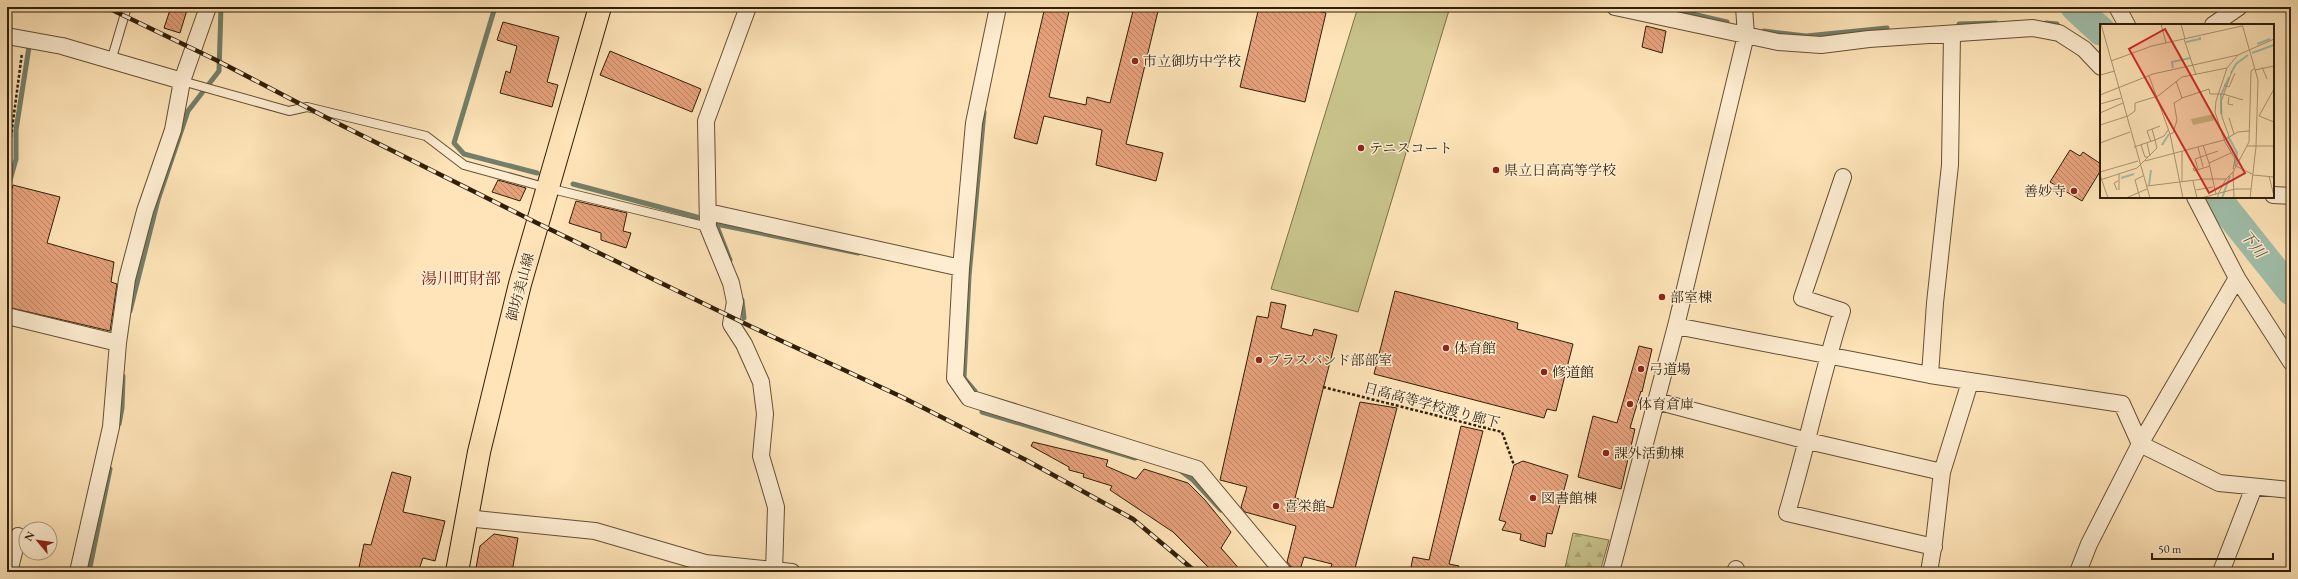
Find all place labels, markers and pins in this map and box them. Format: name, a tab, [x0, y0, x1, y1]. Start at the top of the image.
place label: 市立御坊中学校	[1143, 52, 1241, 70]
marker: 市立御坊中学校	[1130, 56, 1140, 66]
place label: テニスコート	[1369, 139, 1452, 157]
marker: テニスコート	[1356, 143, 1366, 153]
place label: 県立日高高等学校	[1504, 161, 1616, 179]
marker: 県立日高高等学校	[1491, 165, 1501, 175]
place label: 善妙寺	[2024, 182, 2066, 200]
marker: 善妙寺	[2069, 186, 2079, 196]
place label: 部室棟	[1670, 288, 1712, 306]
marker: 部室棟	[1657, 292, 1667, 302]
place label: 体育館	[1454, 339, 1496, 357]
marker: 体育館	[1441, 343, 1451, 353]
place label: ブラスバンド部部室	[1267, 351, 1393, 369]
marker: ブラスバンド部部室	[1254, 355, 1264, 365]
place label: 弓道場	[1649, 360, 1691, 378]
place label: 修道館	[1552, 363, 1594, 381]
marker: 弓道場	[1636, 364, 1646, 374]
marker: 修道館	[1539, 367, 1549, 377]
place label: 体育倉庫	[1638, 395, 1694, 413]
marker: 体育倉庫	[1625, 399, 1635, 409]
place label: 課外活動棟	[1614, 444, 1684, 462]
marker: 課外活動棟	[1601, 448, 1611, 458]
place label: 図書館棟	[1541, 489, 1597, 507]
marker: 図書館棟	[1528, 493, 1538, 503]
place label: 喜栄館	[1284, 497, 1326, 515]
marker: 喜栄館	[1271, 501, 1281, 511]

